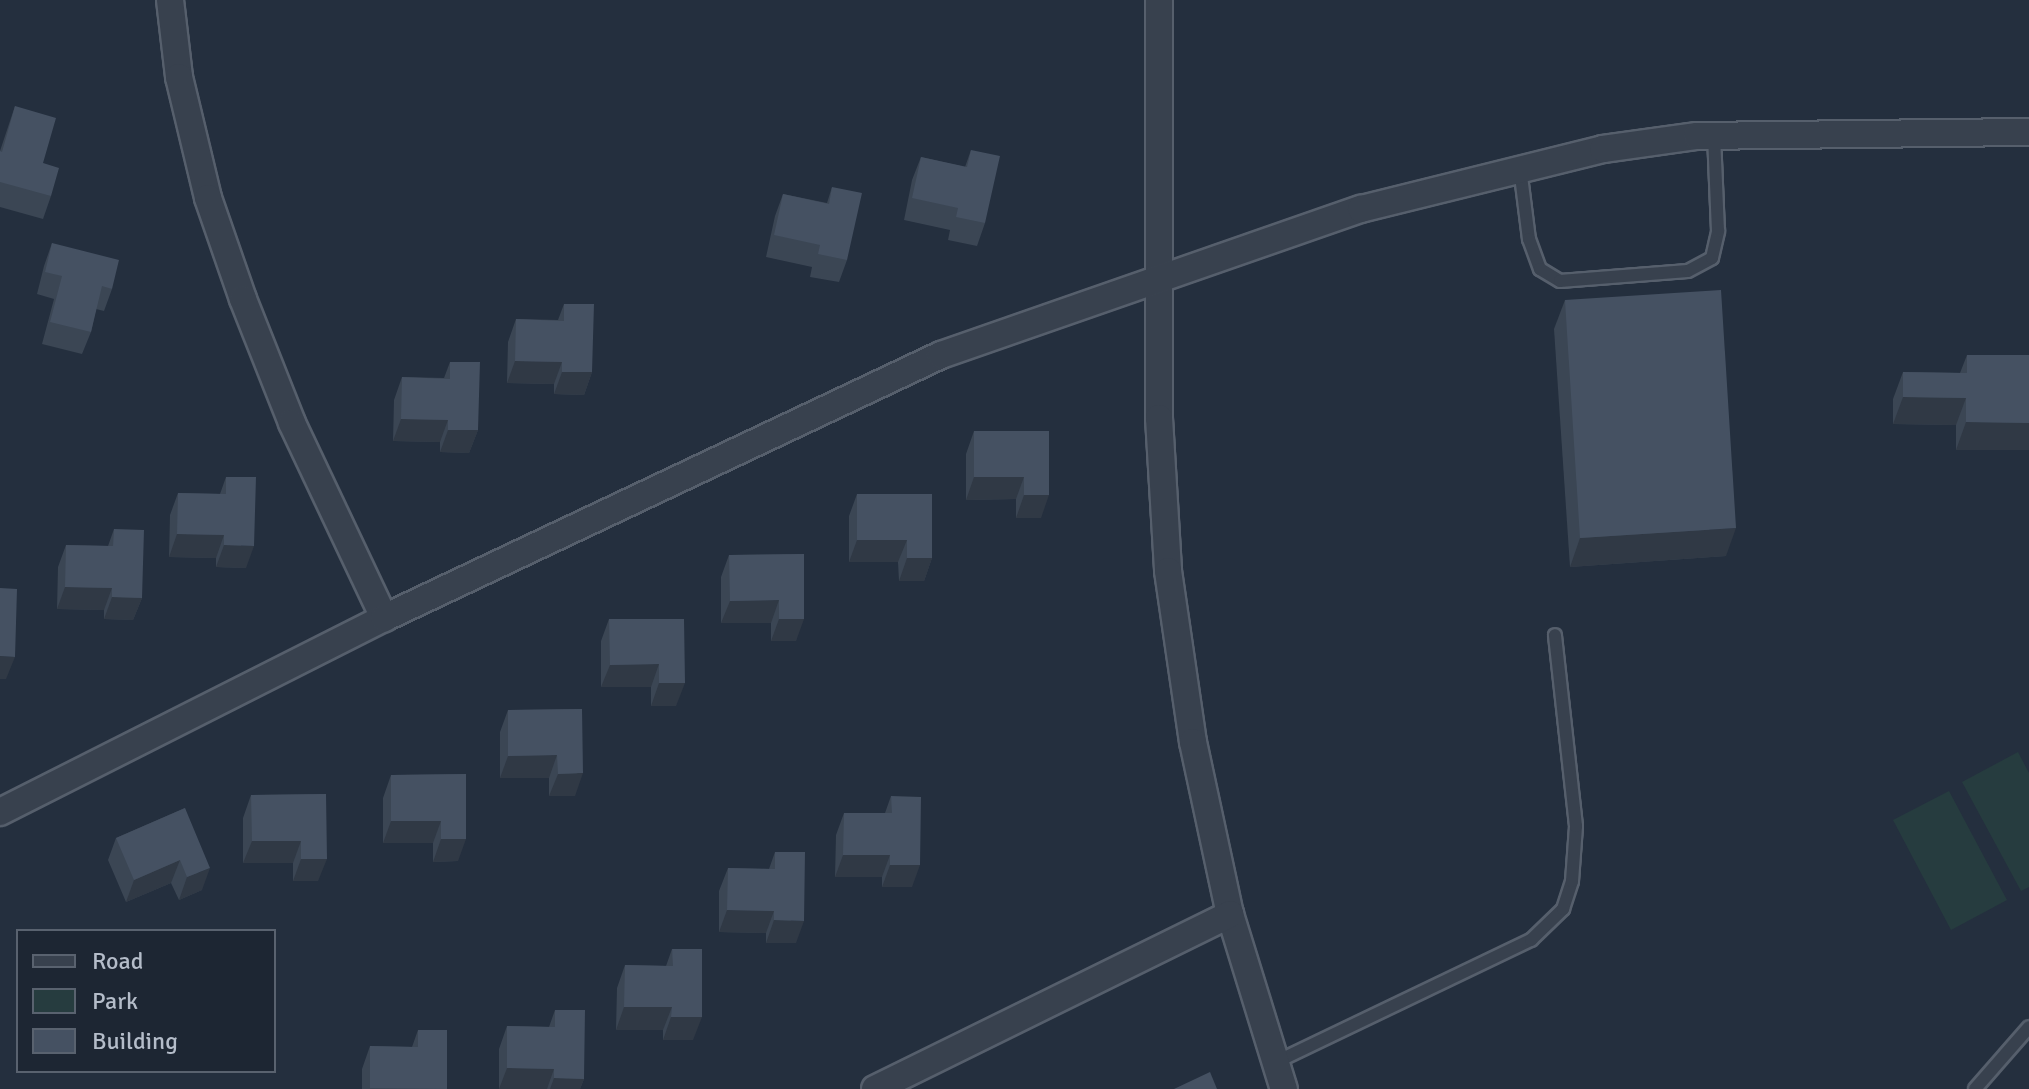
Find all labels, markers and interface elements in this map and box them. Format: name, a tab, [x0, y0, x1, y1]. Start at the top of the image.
legend	[16, 929, 276, 1073]
text: Road	[92, 946, 143, 976]
text: Park	[92, 986, 138, 1016]
text: Building	[92, 1026, 178, 1056]

